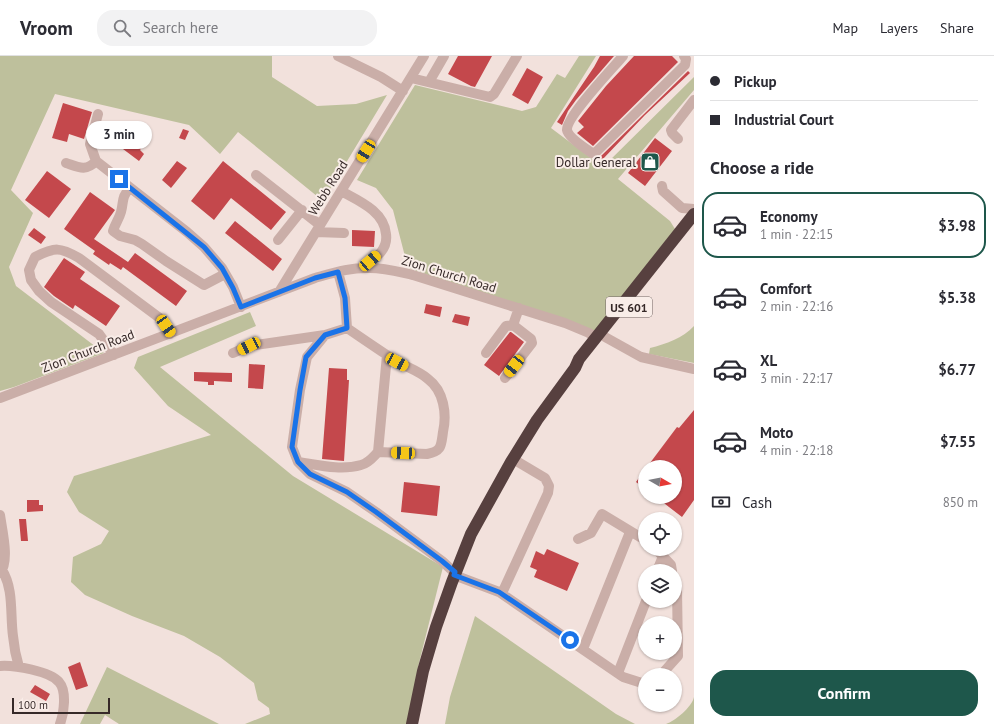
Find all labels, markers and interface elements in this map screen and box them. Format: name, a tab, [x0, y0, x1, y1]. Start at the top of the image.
search box	[97, 10, 377, 46]
text: Vroom	[20, 16, 73, 40]
icon: search	[111, 17, 133, 39]
text: Search here	[143, 18, 218, 37]
text: Map	[832, 19, 858, 37]
text: Layers	[880, 19, 918, 37]
text: Share	[940, 19, 974, 37]
text: Pickup	[734, 72, 777, 91]
text: Industrial Court	[734, 110, 834, 129]
callout: 3 min	[86, 121, 152, 149]
text: 3 min	[103, 126, 135, 143]
car	[355, 138, 377, 164]
shop icon: Dollar General	[639, 151, 661, 173]
place label: Dollar General	[556, 154, 636, 171]
text: Choose a ride	[710, 156, 814, 179]
street label: Webb Road	[304, 157, 352, 219]
route end	[110, 170, 128, 188]
icon: car	[712, 207, 748, 243]
text: Economy	[760, 207, 818, 226]
text: $3.98	[938, 216, 976, 235]
text: 1 min · 22:15	[760, 226, 833, 243]
car	[357, 249, 383, 273]
street label: Zion Church Road	[400, 252, 498, 296]
icon: car	[712, 279, 748, 315]
text: Comfort	[760, 279, 812, 298]
text: $5.38	[938, 288, 976, 307]
road number: US 601	[606, 297, 652, 317]
text: 2 min · 22:16	[760, 298, 833, 315]
car	[154, 313, 178, 339]
street label: Zion Church Road	[39, 325, 137, 377]
car	[236, 335, 262, 357]
car	[384, 351, 410, 373]
icon: car	[712, 351, 748, 387]
text: XL	[760, 351, 777, 370]
car	[502, 353, 526, 379]
text: $6.77	[938, 360, 976, 379]
text: 3 min · 22:17	[760, 370, 833, 387]
icon: car	[712, 423, 748, 459]
text: Moto	[760, 423, 793, 442]
text: $7.55	[940, 432, 976, 451]
text: 4 min · 22:18	[760, 442, 833, 459]
car	[391, 446, 415, 460]
north arrow	[638, 460, 682, 504]
map controls	[638, 460, 682, 712]
icon: cash	[710, 491, 732, 513]
text: Cash	[742, 493, 772, 512]
text: 850 m	[943, 494, 978, 511]
button: locate	[638, 512, 682, 556]
button: layers	[638, 564, 682, 608]
button: +	[638, 616, 682, 660]
route start	[561, 631, 579, 649]
button: −	[638, 668, 682, 712]
button: Confirm	[710, 670, 978, 716]
scale bar	[12, 696, 110, 715]
text: 100 m	[18, 698, 48, 712]

